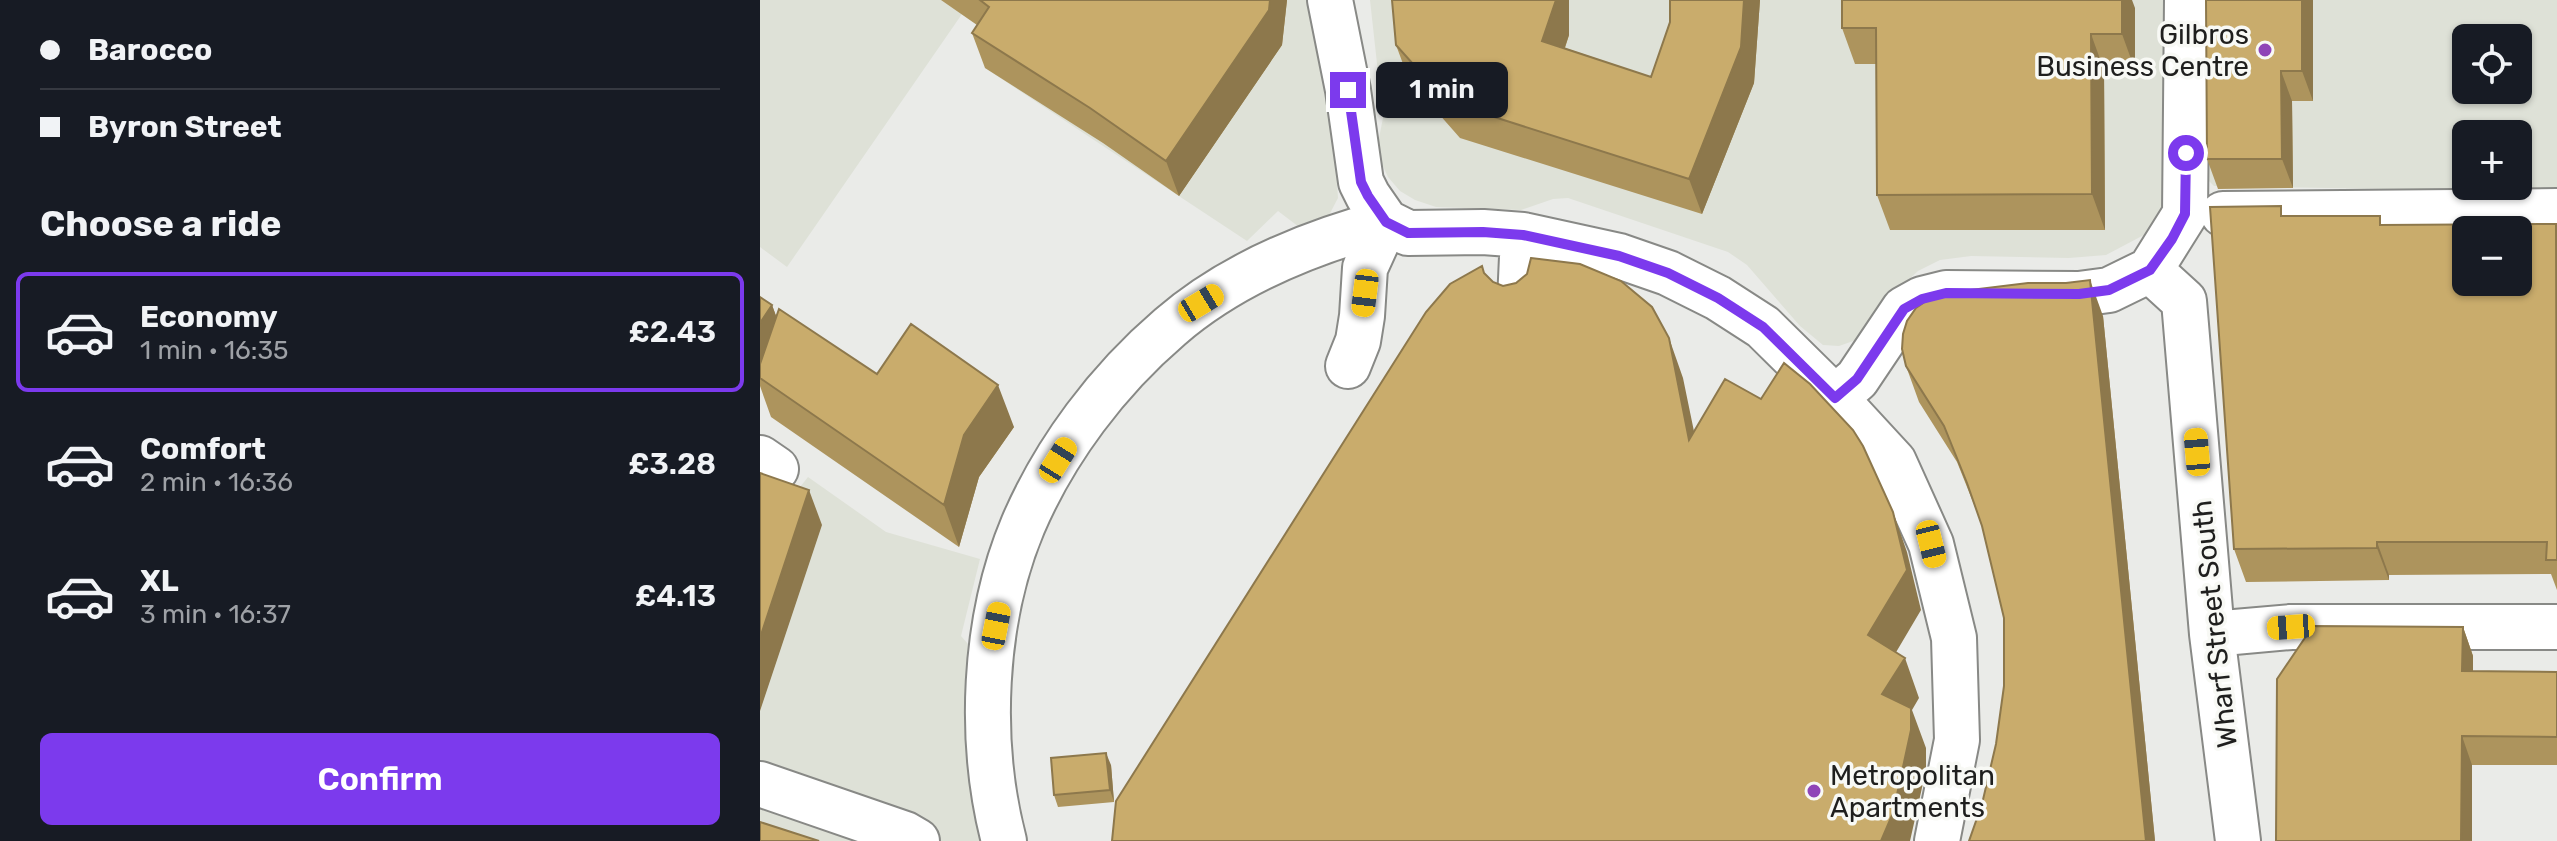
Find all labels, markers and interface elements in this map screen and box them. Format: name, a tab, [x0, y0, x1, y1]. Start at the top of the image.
place label: Gilbros Business Centre	[2036, 18, 2249, 83]
map controls	[2452, 24, 2532, 296]
button: locate	[2452, 24, 2532, 104]
text: Barocco	[88, 32, 212, 68]
marker: Gilbros Business Centre	[2256, 41, 2274, 59]
callout: 1 min	[1376, 62, 1508, 118]
route end	[1330, 72, 1366, 108]
text: 1 min	[1409, 74, 1475, 105]
text: Byron Street	[88, 109, 282, 145]
button: +	[2452, 120, 2532, 200]
route start	[2168, 135, 2204, 171]
text: Choose a ride	[40, 202, 281, 245]
button: −	[2452, 216, 2532, 296]
car	[1350, 268, 1380, 318]
car	[1174, 280, 1228, 326]
icon: car	[44, 296, 116, 368]
text: Economy	[140, 299, 278, 335]
text: £2.43	[628, 314, 716, 350]
text: 1 min · 16:35	[140, 335, 289, 366]
car	[2183, 427, 2211, 477]
icon: car	[44, 428, 116, 500]
text: Comfort	[140, 431, 266, 467]
car	[1035, 433, 1081, 487]
text: £3.28	[628, 446, 716, 482]
text: 2 min · 16:36	[140, 467, 293, 498]
street label: Wharf Street South	[2185, 499, 2244, 749]
car	[1914, 518, 1948, 570]
icon: car	[44, 560, 116, 632]
text: XL	[140, 563, 179, 599]
text: £4.13	[635, 578, 716, 614]
text: 3 min · 16:37	[140, 599, 291, 630]
car	[980, 600, 1012, 652]
car	[2266, 613, 2316, 641]
button: Confirm	[40, 733, 720, 825]
place label: Metropolitan Apartments	[1830, 759, 1995, 824]
marker: Metropolitan Apartments	[1805, 782, 1823, 800]

